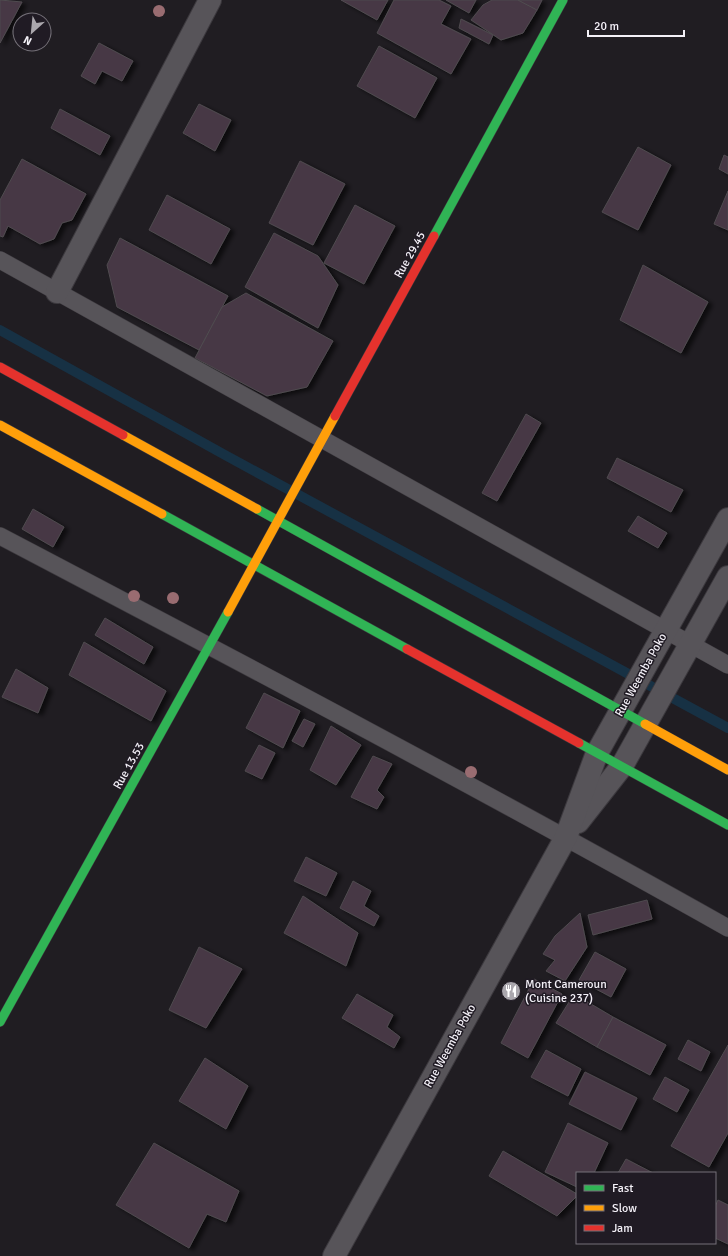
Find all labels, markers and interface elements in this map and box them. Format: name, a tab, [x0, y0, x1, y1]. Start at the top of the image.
north arrow	[12, 12, 52, 52]
scale bar	[588, 12, 684, 38]
text: 20 m	[594, 19, 619, 34]
text: N	[21, 33, 34, 48]
street label: Rue 29.45	[391, 229, 429, 281]
street label: Rue Weemba Poko	[612, 631, 670, 719]
street label: Rue 13.53	[110, 740, 148, 792]
place label: Mont Cameroun (Cuisine 237)	[525, 977, 607, 1006]
restaurant icon: Mont Cameroun (Cuisine 237)	[500, 980, 522, 1002]
street label: Rue Weemba Poko	[421, 1002, 479, 1090]
legend	[576, 1172, 716, 1244]
text: Fast	[612, 1181, 633, 1196]
text: Slow	[612, 1201, 637, 1216]
text: Jam	[612, 1221, 633, 1236]

